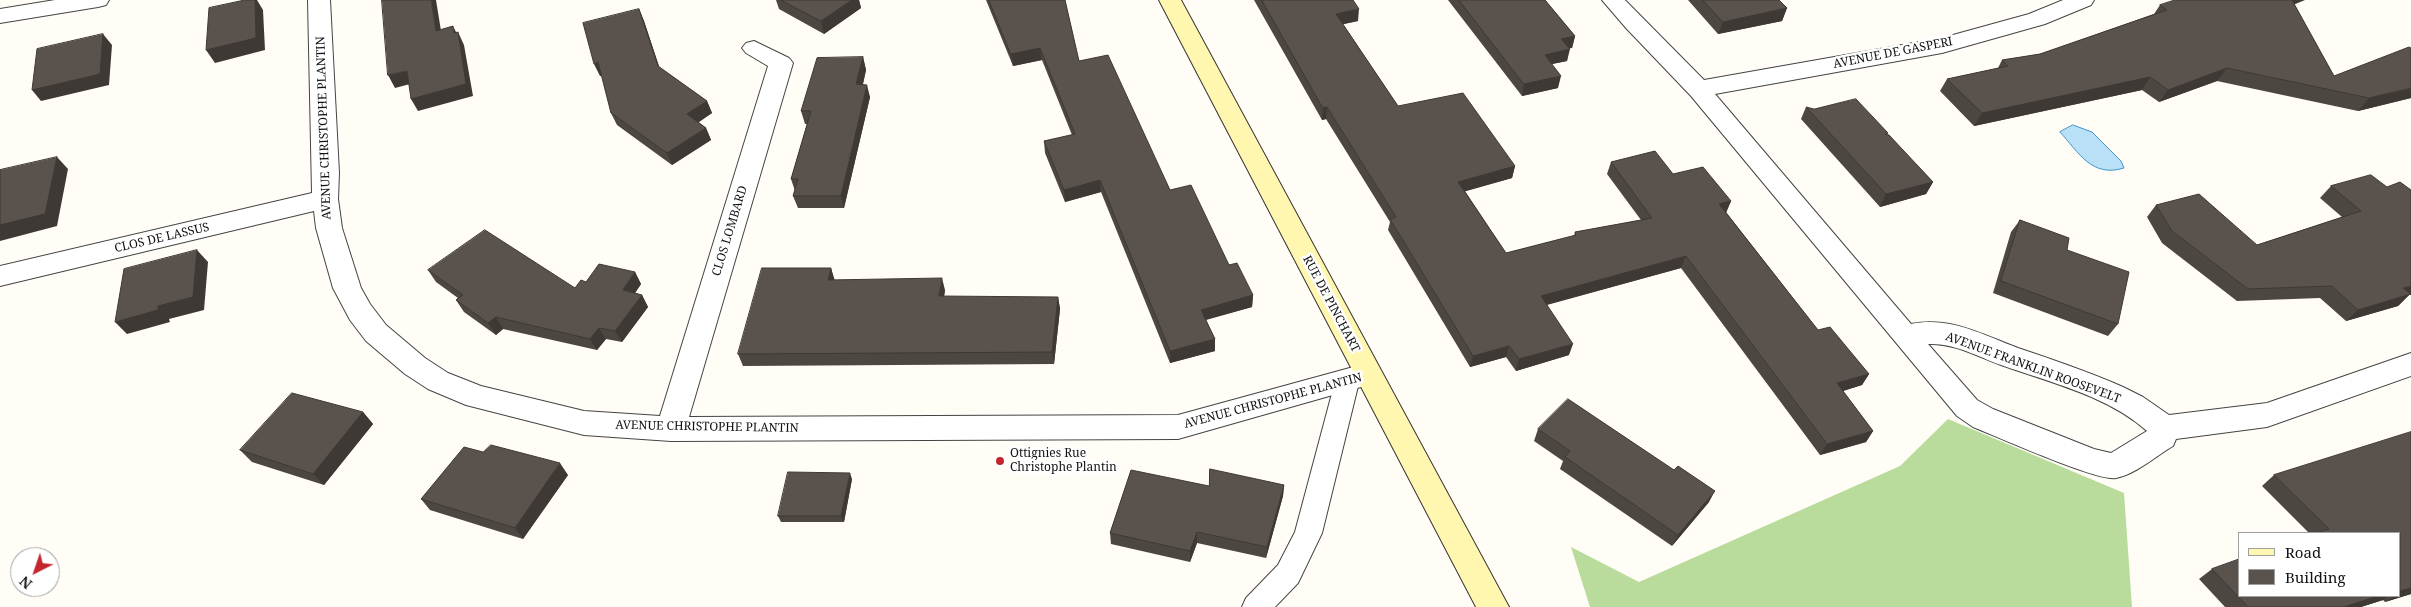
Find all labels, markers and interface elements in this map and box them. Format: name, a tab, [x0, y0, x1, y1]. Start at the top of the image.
street label: AVENUE DE GASPERI	[1832, 34, 1954, 72]
street label: AVENUE CHRISTOPHE PLANTIN	[314, 36, 334, 220]
street label: CLOS LOMBARD	[709, 184, 751, 278]
street label: CLOS DE LASSUS	[113, 220, 211, 256]
street label: RUE DE PINCHART	[1299, 253, 1363, 355]
street label: AVENUE FRANKLIN ROOSEVELT	[1943, 330, 2123, 406]
street label: AVENUE CHRISTOPHE PLANTIN	[1183, 370, 1363, 432]
street label: AVENUE CHRISTOPHE PLANTIN	[615, 418, 799, 436]
place label: Ottignies Rue Christophe Plantin	[1010, 447, 1117, 475]
marker: Ottignies Rue Christophe Plantin	[994, 455, 1006, 467]
legend	[2238, 532, 2401, 597]
text: Road	[2285, 542, 2321, 562]
north arrow	[10, 547, 60, 597]
text: Building	[2285, 567, 2346, 587]
text: N	[15, 572, 36, 594]

